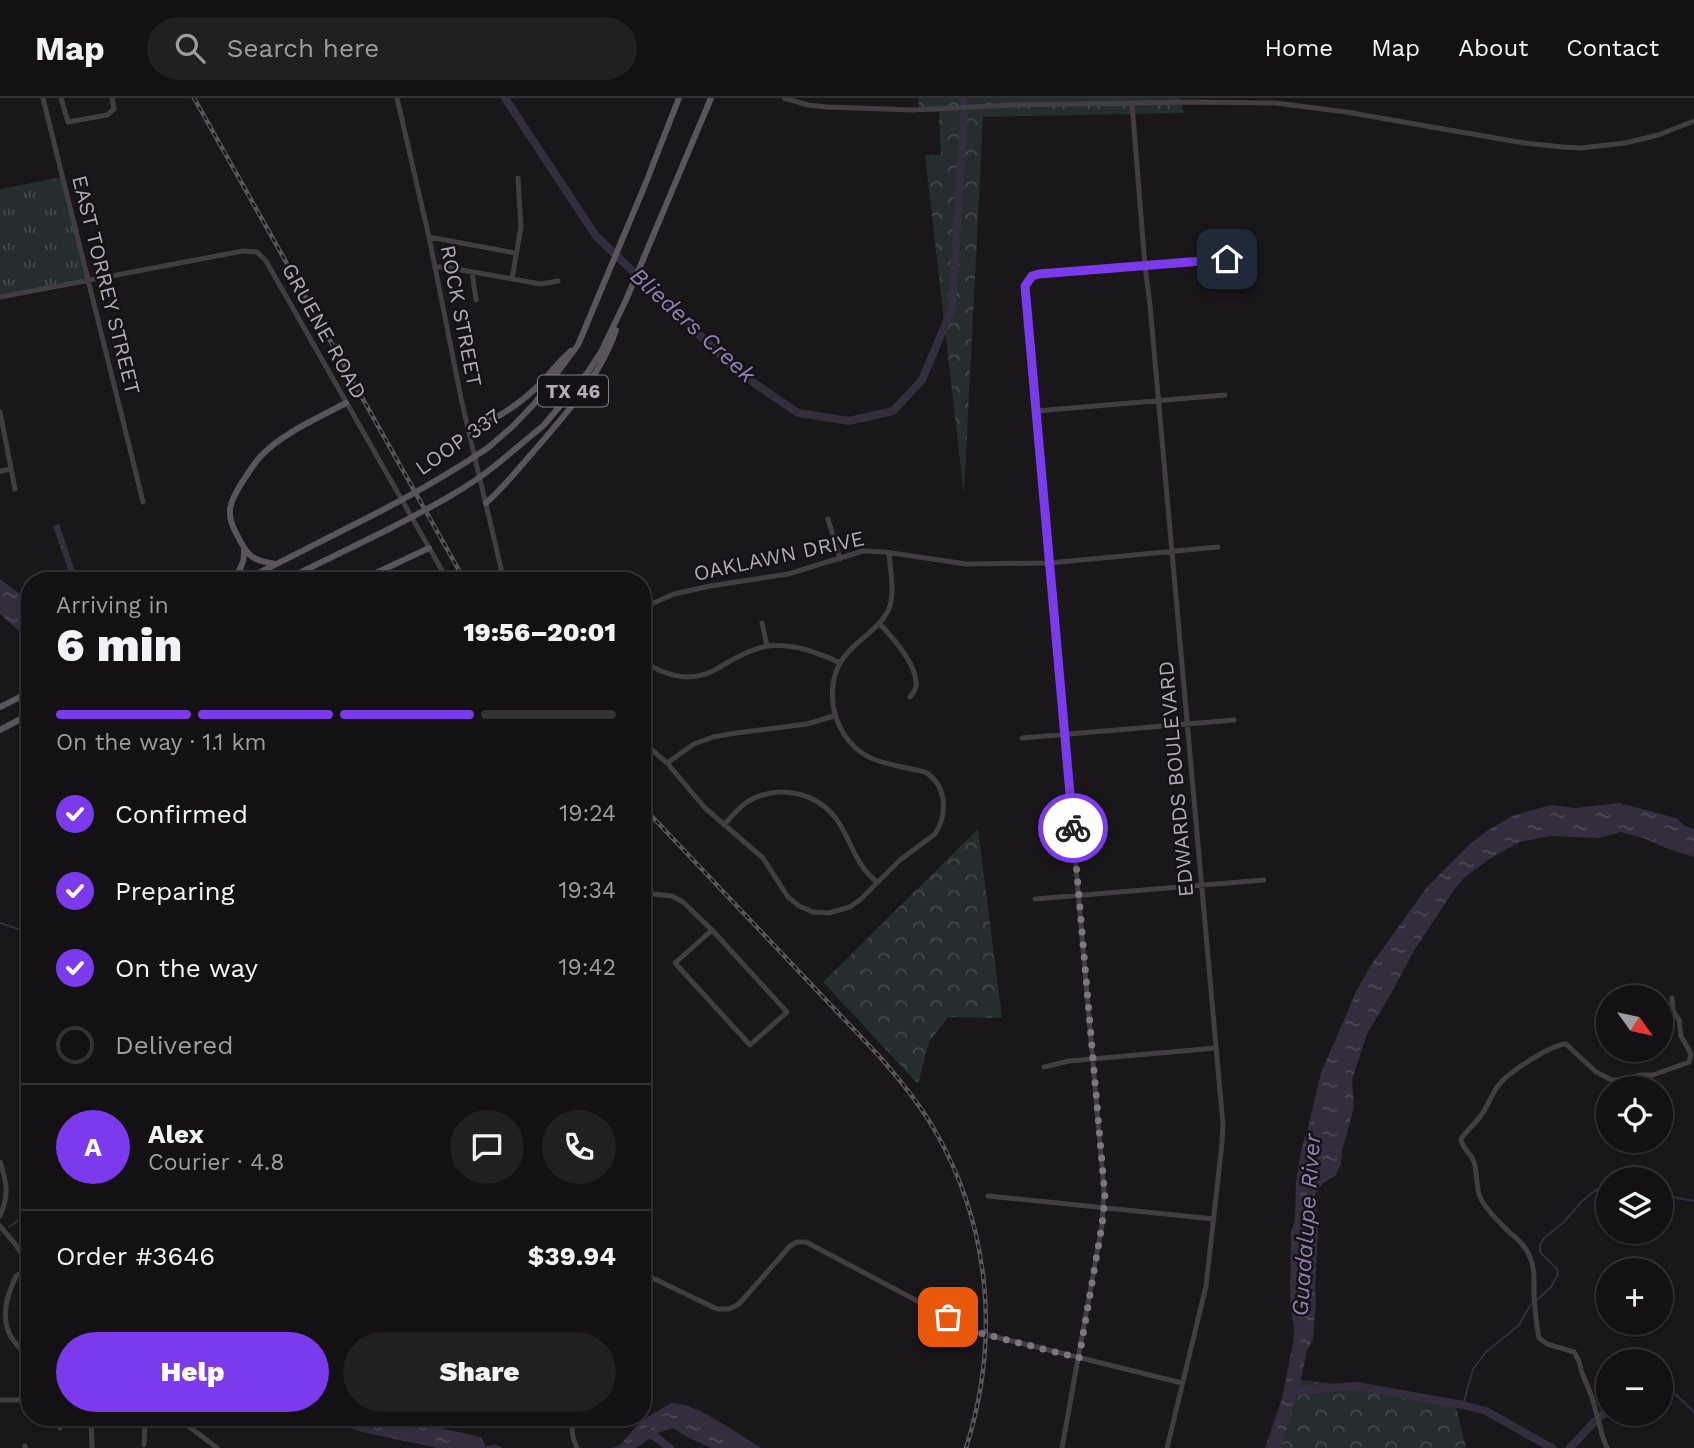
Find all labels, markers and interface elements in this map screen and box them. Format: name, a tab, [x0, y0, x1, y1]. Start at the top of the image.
search box	[147, 17, 637, 80]
text: Map	[35, 29, 105, 68]
icon: search	[171, 29, 209, 67]
text: Search here	[227, 33, 379, 63]
text: Home	[1265, 34, 1333, 62]
text: Map	[1371, 34, 1420, 62]
text: About	[1458, 34, 1528, 62]
text: Contact	[1566, 34, 1659, 62]
street label: EAST TORREY STREET	[67, 173, 146, 397]
pin	[1197, 229, 1257, 289]
icon: home	[1208, 240, 1246, 278]
street label: ROCK STREET	[436, 243, 488, 389]
street label: GRUENE ROAD	[277, 258, 372, 403]
water label: Blieders Creek	[625, 262, 762, 390]
road number: TX 46	[538, 376, 608, 406]
street label: LOOP 337	[410, 403, 505, 480]
street label: OAKLAWN DRIVE	[691, 525, 866, 586]
text: Arriving in	[56, 592, 169, 619]
text: 19:56–20:01	[463, 617, 616, 647]
text: 6 min	[56, 618, 182, 672]
street label: EDWARDS BOULEVARD	[1153, 660, 1198, 898]
text: On the way · 1.1 km	[56, 729, 266, 756]
courier	[1038, 793, 1108, 863]
icon: check	[56, 795, 94, 833]
text: Confirmed	[115, 799, 248, 829]
text: 19:24	[559, 800, 616, 827]
icon: bike	[1054, 809, 1092, 847]
icon: check	[56, 872, 94, 910]
text: Preparing	[115, 876, 235, 906]
text: 19:34	[559, 877, 616, 904]
icon: check	[56, 949, 94, 987]
text: On the way	[115, 953, 258, 983]
text: 19:42	[559, 954, 616, 981]
north arrow	[1596, 985, 1673, 1062]
map controls	[1596, 985, 1673, 1426]
text: Delivered	[115, 1030, 234, 1060]
button: locate	[1596, 1076, 1673, 1153]
button: chat	[450, 1110, 524, 1184]
button: phone	[542, 1110, 616, 1184]
text: Alex	[148, 1119, 204, 1149]
text: A	[84, 1132, 102, 1162]
water label: Guadalupe River	[1287, 1132, 1326, 1317]
text: Courier · 4.8	[148, 1149, 284, 1176]
button: layers	[1596, 1167, 1673, 1244]
text: Order #3646	[56, 1241, 215, 1271]
text: $39.94	[528, 1241, 616, 1271]
button: +	[1596, 1258, 1673, 1335]
pin	[918, 1287, 978, 1347]
icon: bag	[929, 1298, 967, 1336]
button: Help	[56, 1332, 329, 1412]
button: Share	[343, 1332, 616, 1412]
button: −	[1596, 1349, 1673, 1426]

